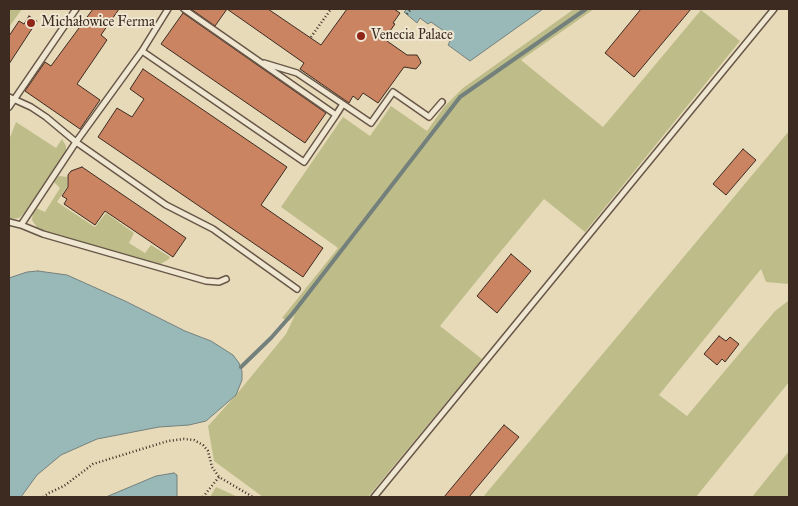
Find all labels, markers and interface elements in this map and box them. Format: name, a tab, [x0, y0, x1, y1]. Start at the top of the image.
place label: Michałowice Ferma	[41, 15, 155, 31]
marker: Michałowice Ferma	[25, 17, 37, 29]
place label: Venecia Palace	[371, 28, 453, 44]
marker: Venecia Palace	[355, 30, 367, 42]

